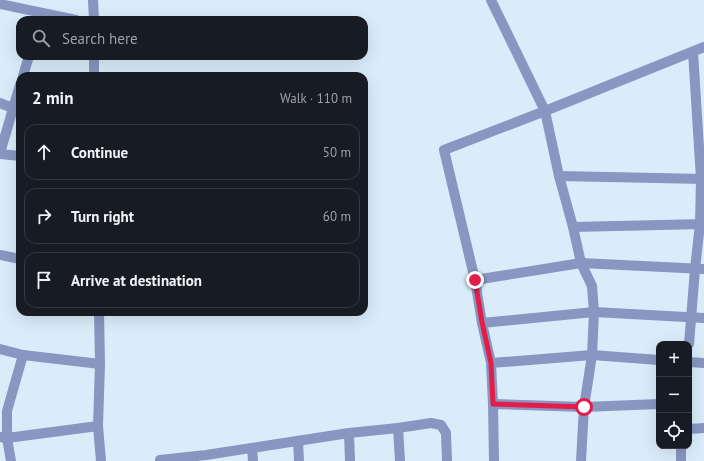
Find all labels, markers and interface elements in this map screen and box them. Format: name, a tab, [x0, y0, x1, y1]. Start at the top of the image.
search box	[16, 16, 368, 60]
icon: search	[30, 27, 52, 49]
text: Search here	[62, 29, 138, 48]
text: 2 min	[32, 87, 73, 109]
text: Walk · 110 m	[280, 90, 352, 107]
icon: ahead	[33, 141, 55, 163]
text: Continue	[71, 143, 128, 162]
text: 50 m	[323, 144, 351, 161]
icon: right	[33, 205, 55, 227]
text: Turn right	[71, 207, 134, 226]
text: 60 m	[323, 208, 351, 225]
icon: arrive	[33, 269, 55, 291]
text: Arrive at destination	[71, 271, 202, 290]
route end	[466, 271, 484, 289]
map controls	[656, 341, 692, 449]
button: +	[656, 341, 692, 377]
button: −	[656, 377, 692, 413]
route start	[575, 398, 593, 416]
button: locate	[656, 413, 692, 449]

